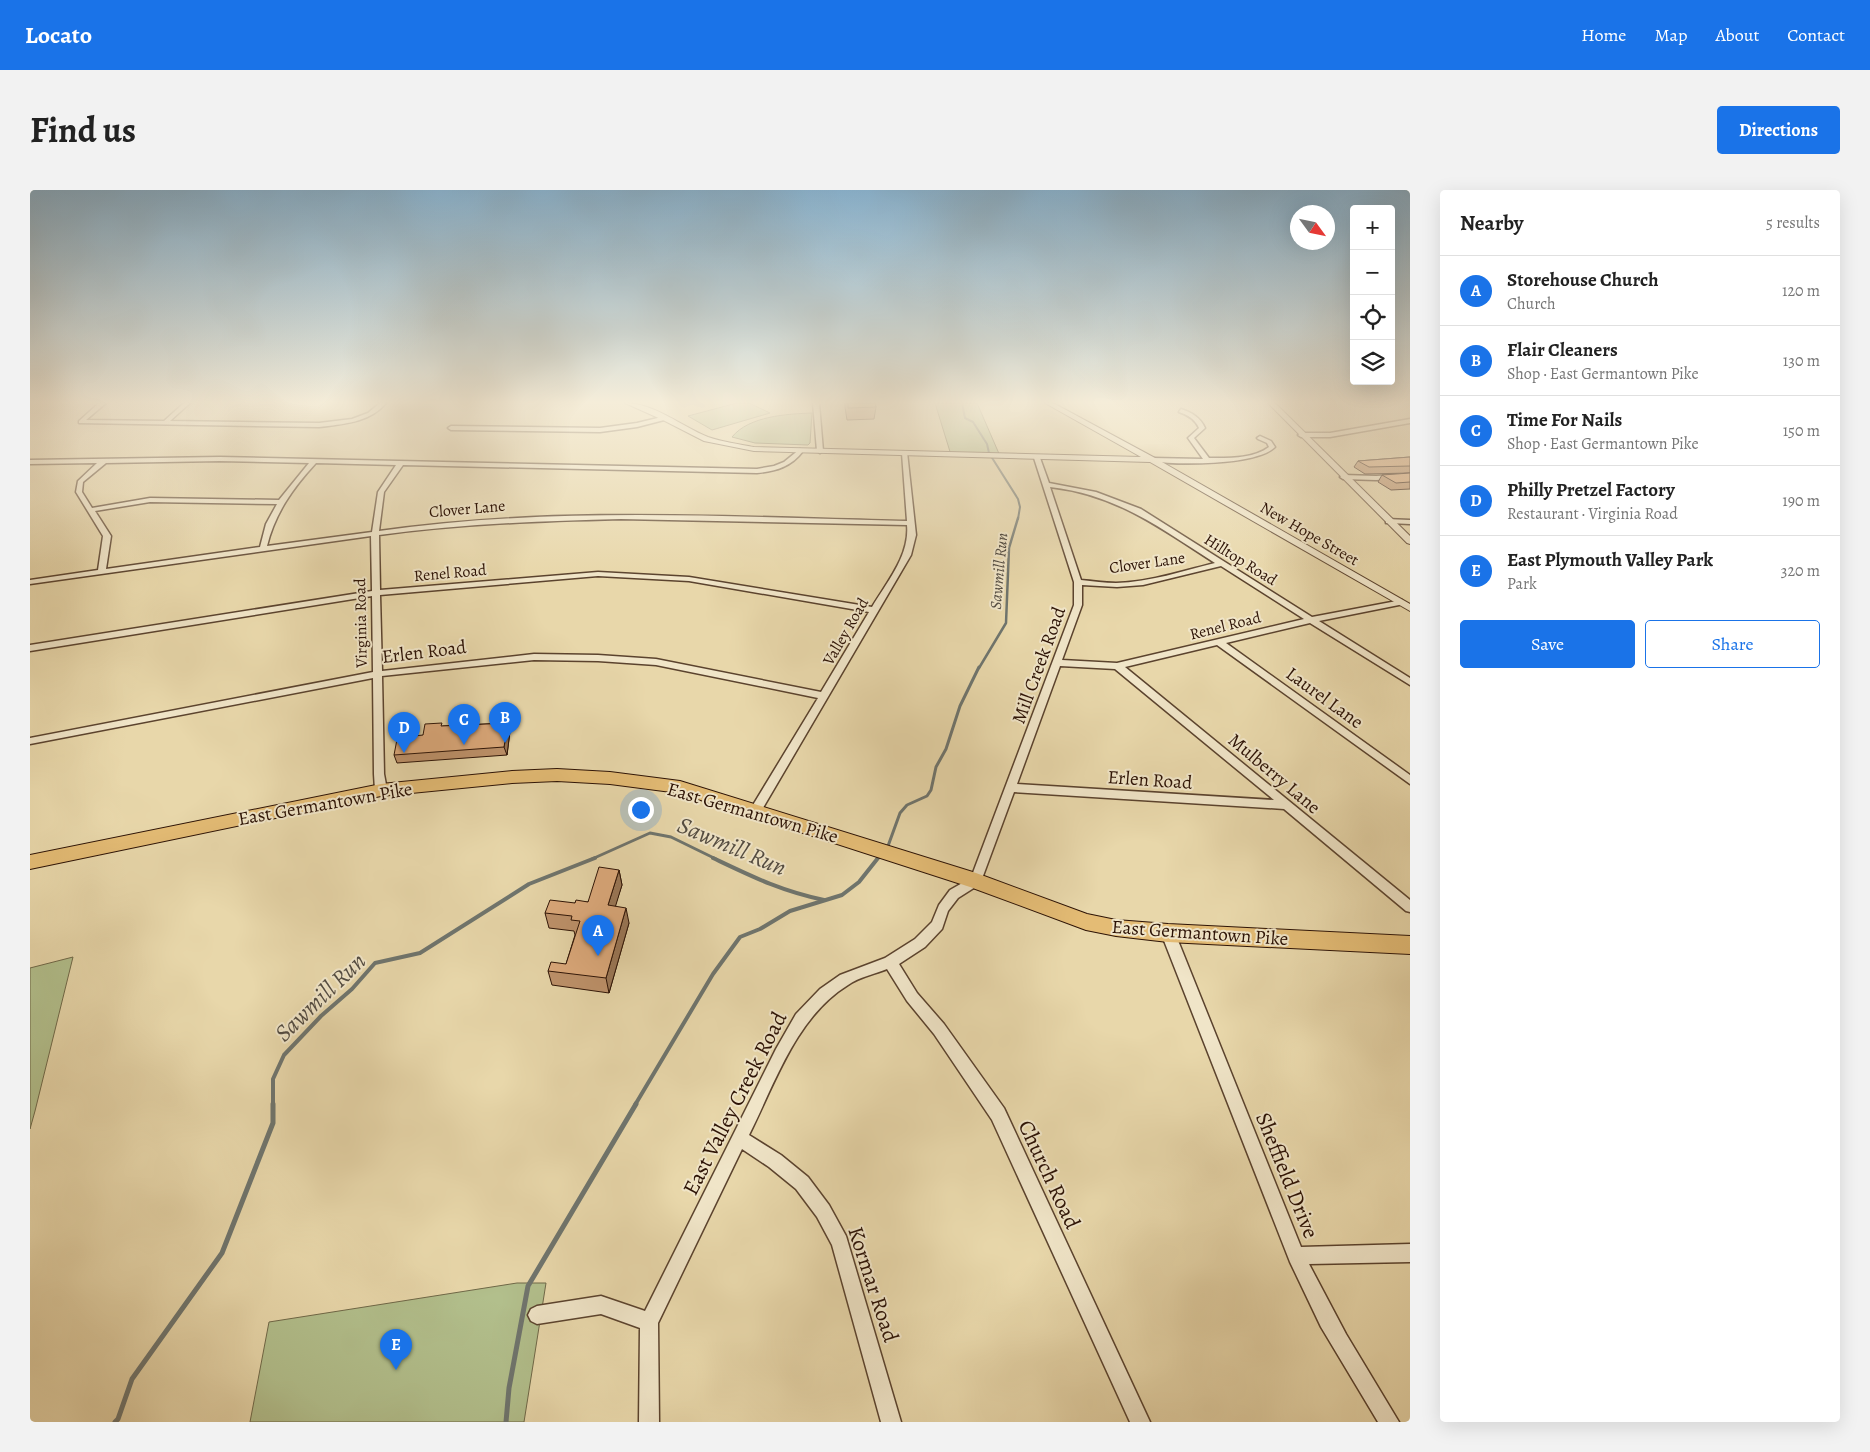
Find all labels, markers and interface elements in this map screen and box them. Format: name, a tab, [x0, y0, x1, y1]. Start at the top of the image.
text: Locato	[25, 19, 92, 51]
text: Home	[1581, 23, 1626, 47]
text: Map	[1654, 23, 1687, 47]
text: About	[1715, 23, 1759, 47]
text: Contact	[1787, 23, 1845, 47]
text: Find us	[30, 106, 136, 154]
button: Directions	[1717, 106, 1840, 154]
north arrow	[1290, 205, 1335, 250]
map controls	[1350, 205, 1395, 385]
button: +	[1350, 205, 1395, 250]
text: Nearby	[1460, 209, 1523, 237]
text: 5 results	[1766, 212, 1820, 234]
button: −	[1350, 250, 1395, 295]
text: Storehouse Church	[1507, 267, 1659, 293]
text: A	[1471, 280, 1481, 302]
text: 120 m	[1782, 280, 1820, 302]
text: Church	[1507, 293, 1556, 315]
button: locate	[1350, 295, 1395, 340]
text: Flair Cleaners	[1507, 337, 1618, 363]
button: layers	[1350, 340, 1395, 385]
text: B	[1471, 350, 1481, 372]
text: 130 m	[1783, 350, 1820, 372]
text: Shop · East Germantown Pike	[1507, 363, 1699, 385]
text: Time For Nails	[1507, 407, 1622, 433]
text: C	[1471, 420, 1481, 442]
text: 150 m	[1783, 420, 1820, 442]
text: Shop · East Germantown Pike	[1507, 433, 1699, 455]
text: Philly Pretzel Factory	[1507, 477, 1675, 503]
text: D	[1470, 490, 1482, 512]
text: 190 m	[1782, 490, 1820, 512]
street label: Clover Lane	[428, 495, 506, 523]
street label: New Hope Street	[1256, 497, 1363, 571]
text: Restaurant · Virginia Road	[1507, 503, 1678, 525]
street label: Hilltop Road	[1200, 529, 1282, 591]
water label: Sawmill Run	[985, 532, 1013, 610]
street label: Clover Lane	[1108, 547, 1187, 579]
text: East Plymouth Valley Park	[1507, 547, 1713, 573]
street label: Renel Road	[413, 559, 488, 587]
text: E	[1471, 560, 1481, 582]
text: 320 m	[1781, 560, 1820, 582]
text: Park	[1507, 573, 1537, 595]
street label: Virginia Road	[349, 578, 373, 669]
street label: Valley Road	[817, 593, 874, 670]
street label: Mill Creek Road	[1006, 603, 1072, 727]
street label: Renel Road	[1187, 606, 1264, 645]
button: Save	[1460, 620, 1635, 668]
button: Share	[1645, 620, 1820, 668]
street label: Erlen Road	[380, 634, 469, 670]
street label: Laurel Lane	[1280, 661, 1369, 735]
pin: B	[489, 702, 521, 743]
pin: C	[448, 704, 480, 745]
pin: D	[388, 712, 420, 753]
street label: Mulberry Lane	[1223, 727, 1326, 820]
street label: Erlen Road	[1107, 764, 1194, 796]
street label: East Germantown Pike	[236, 776, 414, 832]
street label: East Germantown Pike	[664, 776, 841, 850]
your location	[628, 797, 654, 823]
water label: Sawmill Run	[673, 809, 791, 883]
street label: East Germantown Pike	[1111, 914, 1289, 952]
pin: A	[582, 915, 614, 956]
water label: Sawmill Run	[267, 945, 373, 1049]
street label: East Valley Creek Road	[676, 1006, 794, 1200]
street label: Sheffield Drive	[1248, 1108, 1326, 1243]
street label: Church Road	[1011, 1115, 1087, 1234]
street label: Kormar Road	[840, 1223, 906, 1346]
pin: E	[380, 1329, 412, 1370]

